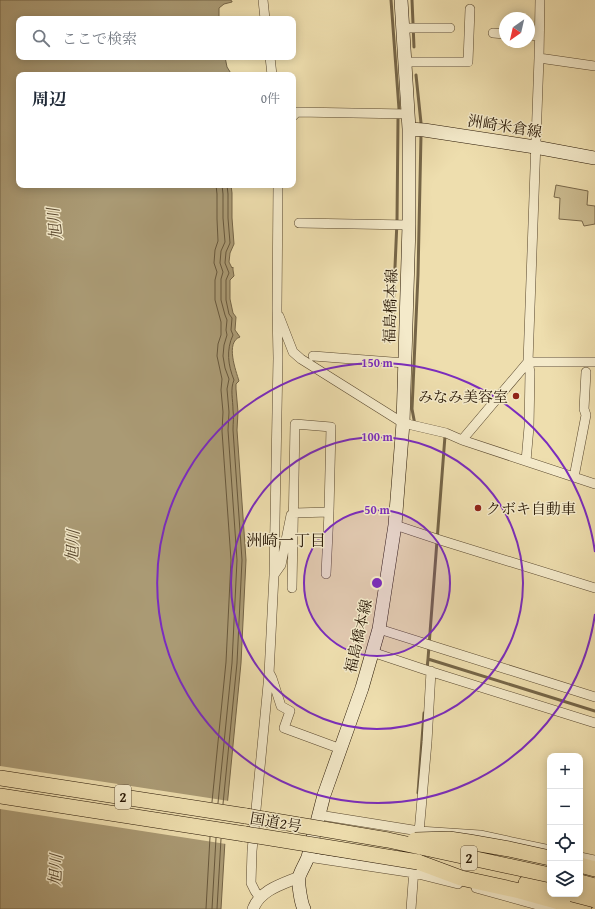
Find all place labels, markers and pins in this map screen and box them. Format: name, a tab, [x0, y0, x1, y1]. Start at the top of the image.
place label: みなみ美容室	[418, 386, 508, 407]
marker: みなみ美容室	[511, 391, 521, 401]
place label: クボキ自動車	[486, 498, 576, 519]
marker: クボキ自動車	[473, 503, 483, 513]
centre of rings	[370, 576, 384, 590]

